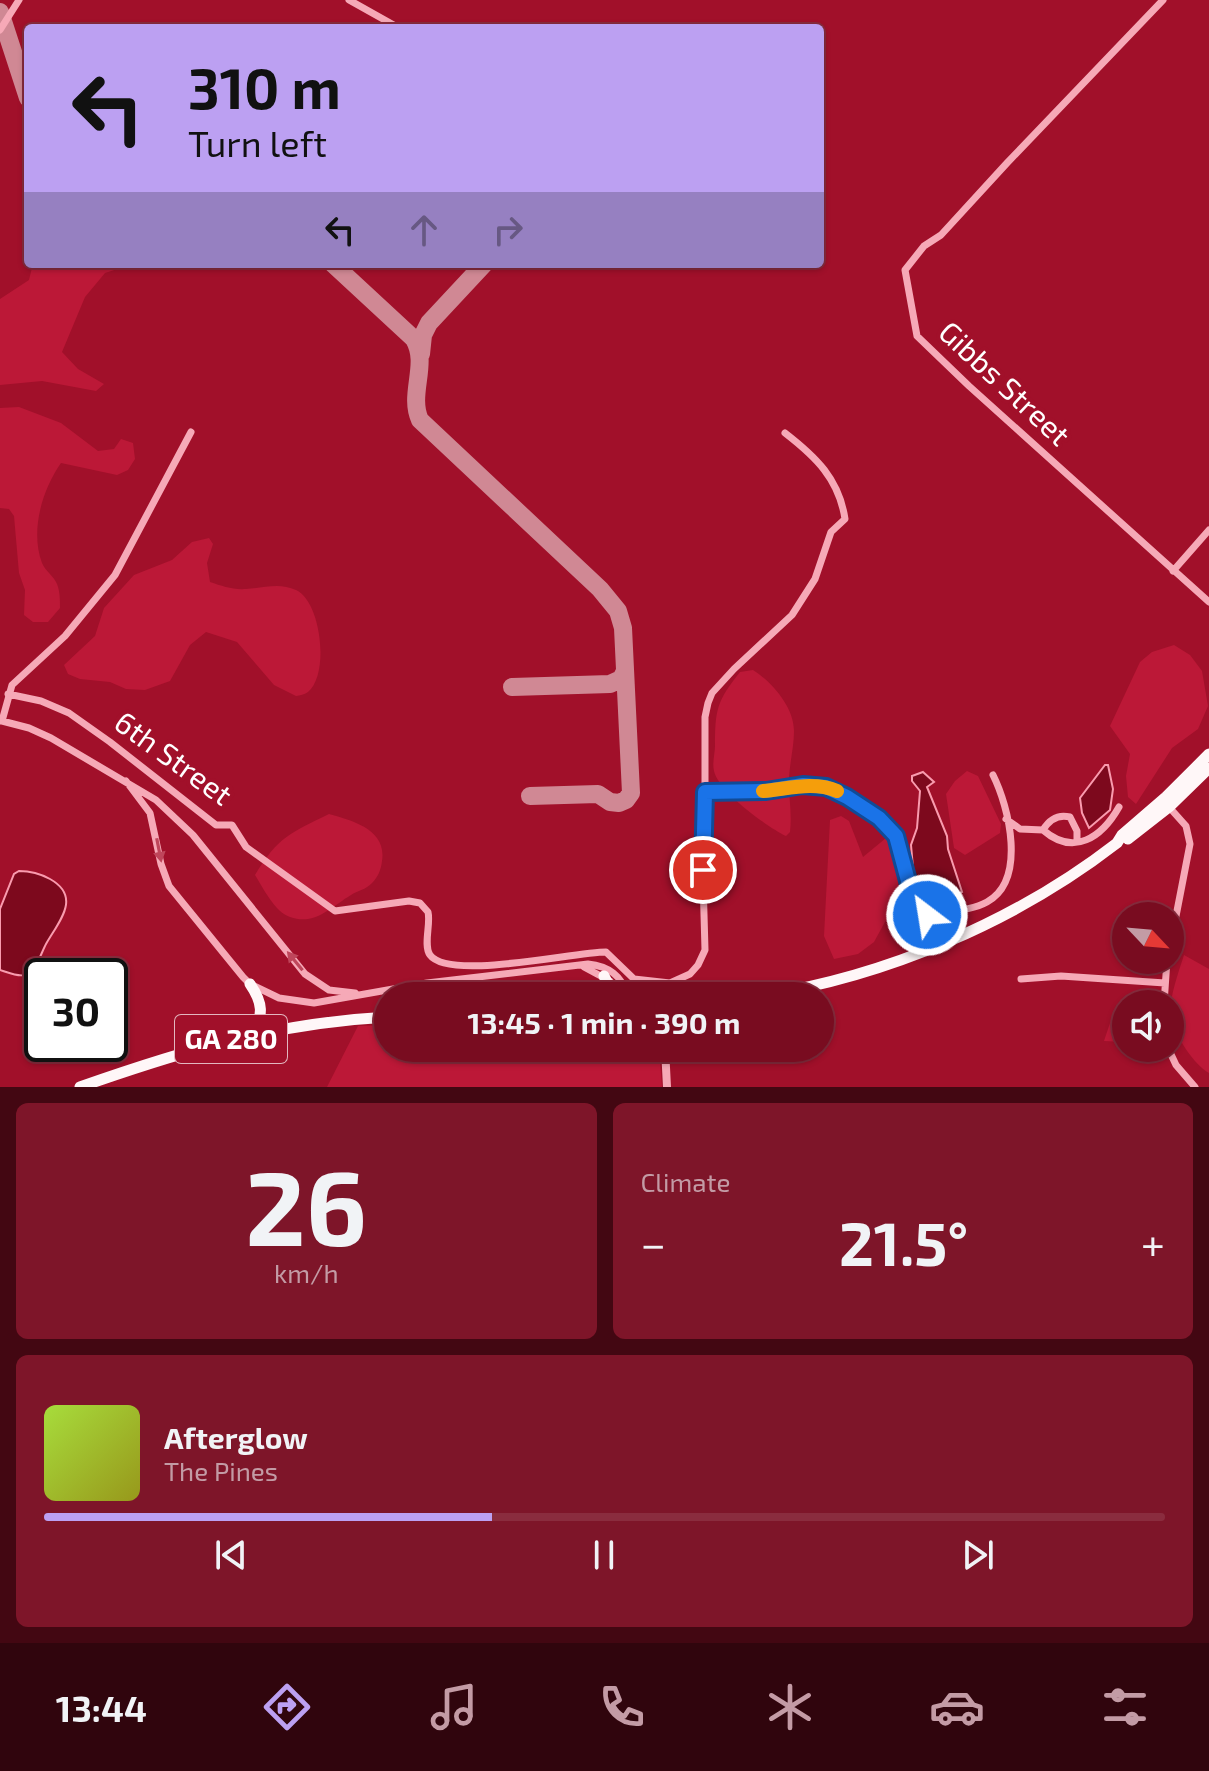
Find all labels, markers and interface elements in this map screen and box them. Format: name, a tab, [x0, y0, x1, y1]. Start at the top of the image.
text: 310 m	[188, 53, 341, 120]
icon: left	[56, 56, 160, 160]
text: Turn left	[188, 121, 327, 164]
icon: left	[318, 208, 362, 252]
icon: ahead	[402, 208, 446, 252]
icon: right	[486, 208, 530, 252]
street label: Gibbs Street	[932, 313, 1078, 452]
street label: 6th Street	[109, 703, 240, 812]
pin	[669, 836, 737, 904]
one-way arrow	[153, 838, 165, 863]
icon: arrive	[681, 848, 725, 892]
position arrow	[885, 873, 969, 957]
north arrow	[1112, 902, 1184, 974]
map controls	[1112, 902, 1184, 1062]
one-way arrow	[287, 951, 304, 971]
speed limit sign: 30	[24, 958, 128, 1062]
button: sound	[1112, 990, 1184, 1062]
text: 13:45 · 1 min · 390 m	[467, 1004, 741, 1040]
road number: GA 280	[175, 1015, 287, 1063]
text: 26	[245, 1142, 367, 1267]
text: Climate	[641, 1166, 730, 1197]
text: 21.5°	[839, 1206, 968, 1278]
text: −	[641, 1216, 666, 1269]
text: +	[1141, 1216, 1165, 1269]
text: km/h	[274, 1257, 339, 1288]
text: Afterglow	[164, 1419, 308, 1455]
text: The Pines	[164, 1455, 278, 1486]
icon: previous	[209, 1533, 253, 1577]
icon: pause	[582, 1533, 626, 1577]
icon: next	[956, 1533, 1000, 1577]
icon: directions	[259, 1679, 315, 1735]
icon: music	[426, 1679, 482, 1735]
icon: phone	[594, 1679, 650, 1735]
icon: climate	[762, 1679, 818, 1735]
icon: car	[929, 1679, 985, 1735]
icon: filters	[1097, 1679, 1153, 1735]
text: 13:44	[56, 1686, 147, 1729]

